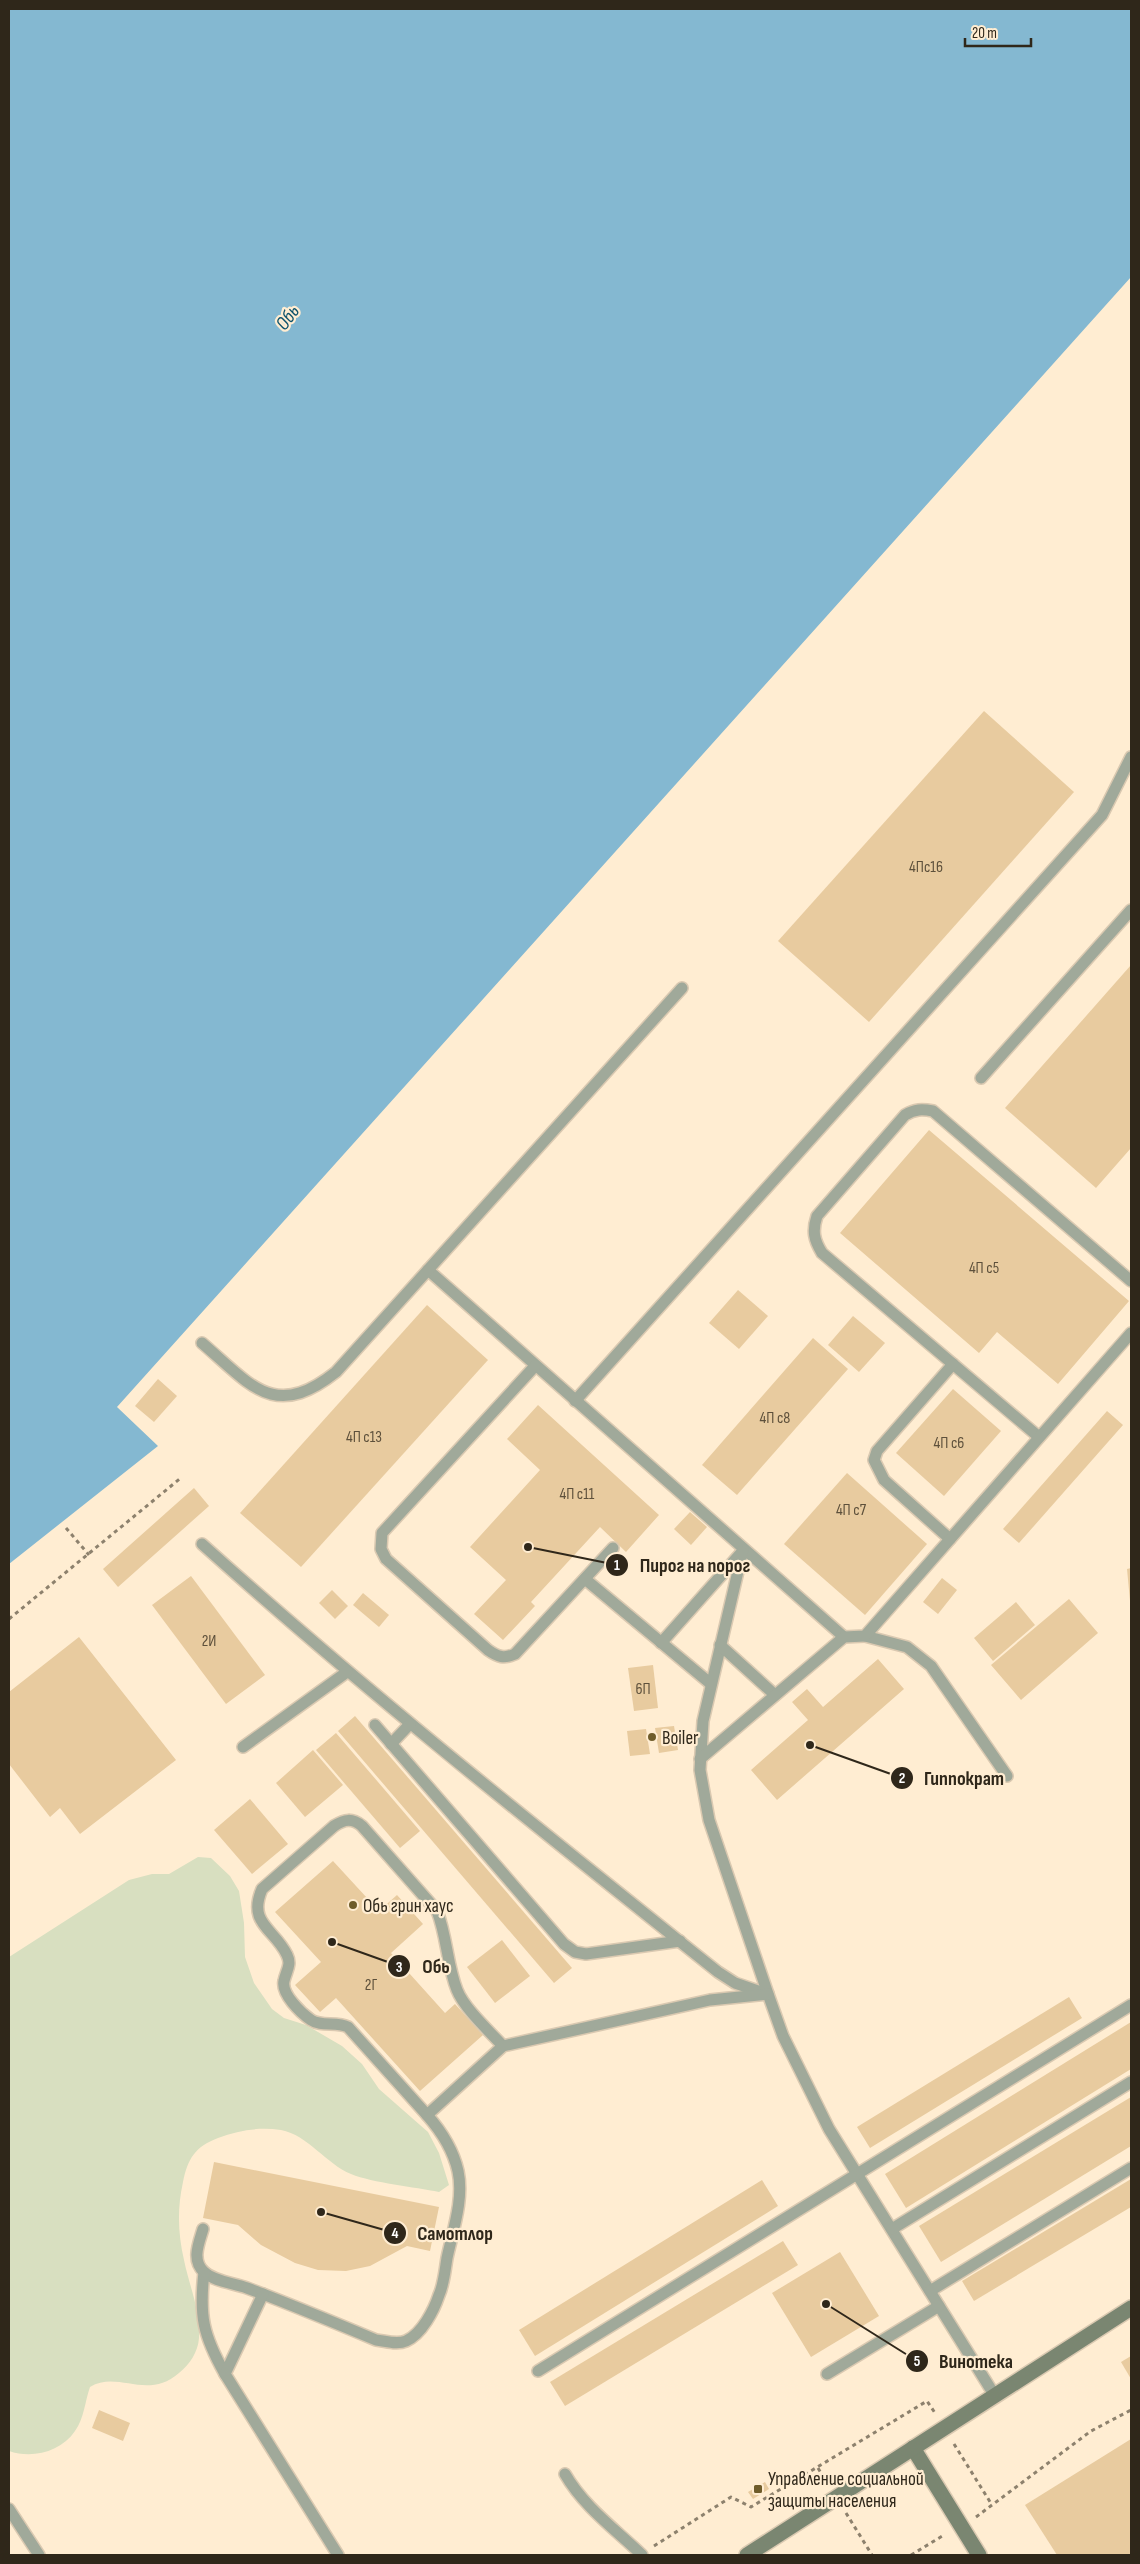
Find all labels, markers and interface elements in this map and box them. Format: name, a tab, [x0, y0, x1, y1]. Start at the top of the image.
scale bar	[965, 15, 1031, 47]
text: 20 m	[972, 24, 997, 43]
water label: Обь	[271, 300, 305, 335]
house number: 4Пс16	[909, 858, 943, 877]
house number: 4П с5	[969, 1259, 999, 1278]
house number: 4П с8	[760, 1409, 790, 1428]
house number: 4П с13	[346, 1428, 382, 1447]
house number: 4П с6	[934, 1434, 964, 1453]
house number: 4П с11	[560, 1485, 595, 1504]
house number: 4П с7	[836, 1501, 867, 1520]
callout: Пирог на порог	[604, 1547, 760, 1582]
text: Пирог на порог	[640, 1554, 750, 1578]
text: 1	[614, 1556, 620, 1575]
house number: 2И	[202, 1632, 216, 1651]
house number: 6П	[635, 1680, 651, 1699]
place label: Boiler	[662, 1727, 699, 1750]
marker: Boiler	[646, 1731, 658, 1743]
callout: Гиппократ	[889, 1760, 1014, 1795]
text: Гиппократ	[924, 1767, 1004, 1791]
text: 2	[899, 1769, 905, 1788]
place label: Обь грин хаус	[363, 1895, 454, 1918]
marker: Обь грин хаус	[347, 1899, 359, 1911]
callout: Обь	[387, 1949, 459, 1984]
text: Обь	[422, 1955, 450, 1979]
text: 3	[396, 1958, 403, 1977]
house number: 2Г	[365, 1976, 377, 1995]
callout: Самотлор	[382, 2216, 503, 2251]
text: Самотлор	[417, 2222, 493, 2246]
text: 4	[392, 2224, 399, 2243]
callout: Винотека	[904, 2343, 1023, 2378]
text: Винотека	[939, 2350, 1013, 2374]
text: 5	[914, 2352, 921, 2371]
place label: Управление социальной защиты населения	[768, 2468, 924, 2513]
marker: Управление социальной защиты населения	[752, 2483, 764, 2495]

